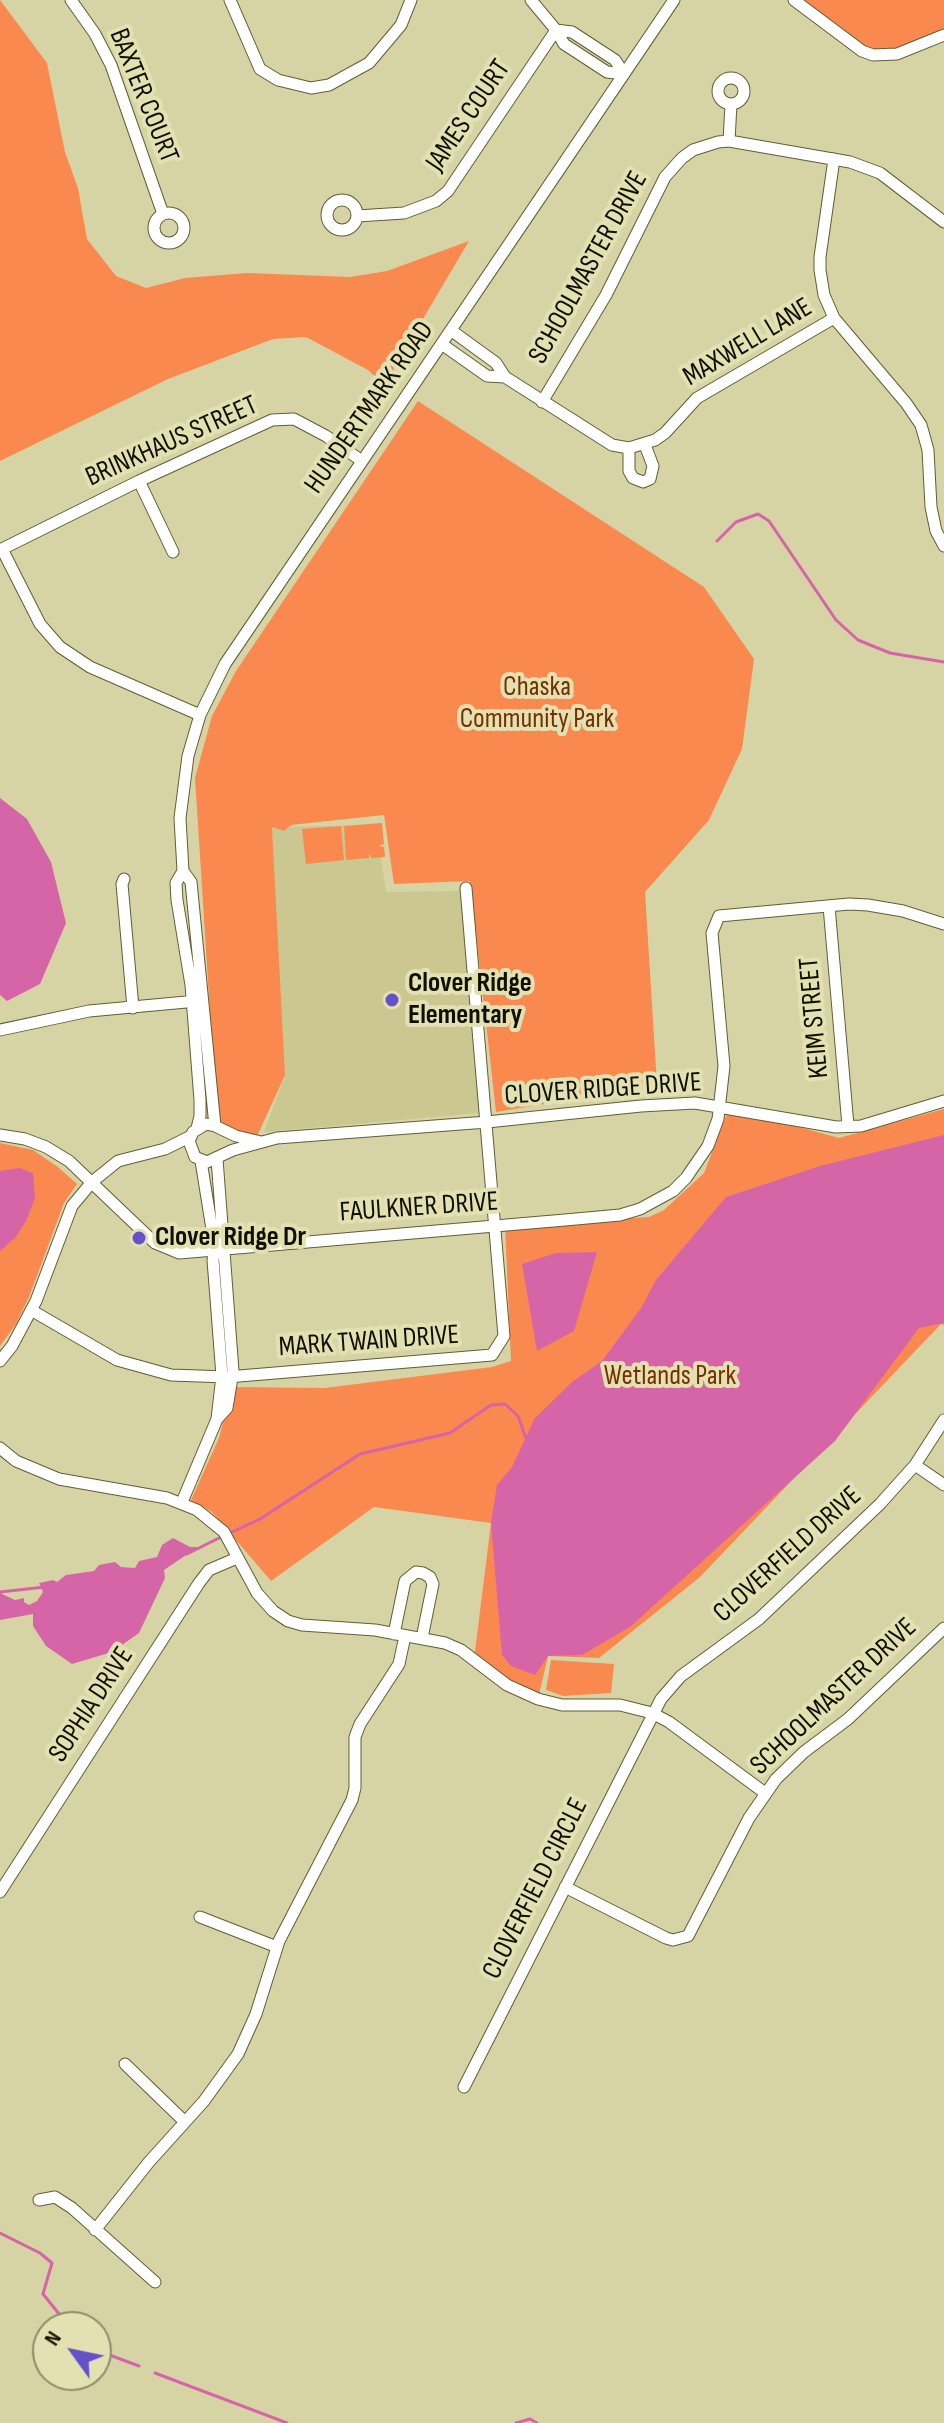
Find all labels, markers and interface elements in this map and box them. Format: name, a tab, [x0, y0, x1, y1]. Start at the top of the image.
street label: BAXTER COURT	[101, 24, 185, 168]
street label: JAMES COURT	[419, 54, 519, 178]
street label: SCHOOLMASTER DRIVE	[522, 166, 656, 370]
street label: MAXWELL LANE	[678, 291, 818, 395]
street label: HUNDERTMARK ROAD	[298, 315, 442, 501]
street label: BRINKHAUS STREET	[81, 389, 263, 495]
park label: Chaska Community Park	[460, 671, 614, 737]
street label: KEIM STREET	[793, 956, 837, 1080]
place label: Clover Ridge Elementary	[408, 967, 532, 1033]
marker: Clover Ridge Elementary	[383, 991, 401, 1009]
street label: CLOVER RIDGE DRIVE	[503, 1066, 703, 1114]
street label: FAULKNER DRIVE	[339, 1186, 499, 1230]
place label: Clover Ridge Dr	[155, 1221, 306, 1255]
marker: Clover Ridge Dr	[130, 1229, 148, 1247]
street label: MARK TWAIN DRIVE	[278, 1319, 460, 1365]
park label: Wetlands Park	[604, 1360, 736, 1394]
street label: CLOVERFIELD DRIVE	[707, 1480, 869, 1630]
street label: SCHOOLMASTER DRIVE	[744, 1611, 924, 1783]
street label: SOPHIA DRIVE	[42, 1641, 142, 1769]
street label: CLOVERFIELD CIRCLE	[476, 1793, 596, 1985]
north arrow	[32, 2311, 112, 2391]
text: N	[39, 2326, 68, 2351]

